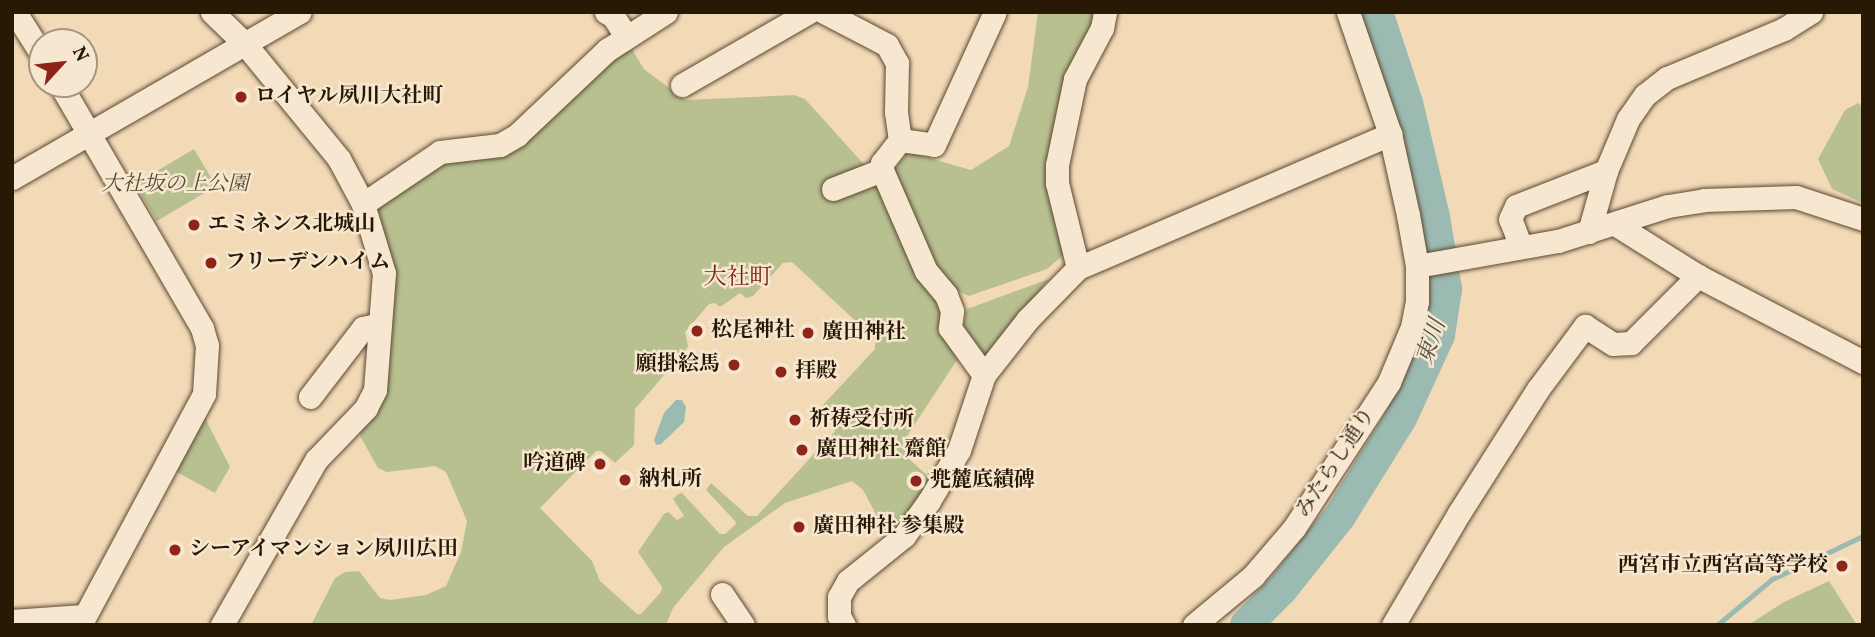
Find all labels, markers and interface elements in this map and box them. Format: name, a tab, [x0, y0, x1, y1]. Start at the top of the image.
north arrow	[28, 28, 98, 98]
text: N	[65, 42, 95, 66]
place label: ロイヤル夙川大社町	[255, 84, 444, 110]
marker: ロイヤル夙川大社町	[233, 89, 249, 105]
park label: 大社坂の上公園	[102, 172, 248, 198]
place label: エミネンス北城山	[208, 212, 376, 238]
marker: エミネンス北城山	[186, 217, 202, 233]
place label: フリーデンハイム	[225, 250, 393, 276]
marker: フリーデンハイム	[203, 255, 219, 271]
district label: 大社町	[704, 264, 772, 292]
water label: 東川	[1411, 316, 1453, 368]
place label: 松尾神社	[711, 318, 795, 344]
place label: 廣田神社	[822, 320, 906, 346]
marker: 松尾神社	[689, 323, 705, 339]
marker: 廣田神社	[800, 325, 816, 341]
place label: 願掛絵馬	[636, 352, 720, 378]
marker: 願掛絵馬	[726, 357, 742, 373]
place label: 拝殿	[795, 359, 837, 385]
marker: 拝殿	[773, 364, 789, 380]
street label: みたらし通り	[1291, 403, 1381, 523]
place label: 祈祷受付所	[809, 407, 914, 433]
marker: 祈祷受付所	[787, 412, 803, 428]
place label: 廣田神社 齋館	[816, 437, 946, 463]
marker: 廣田神社 齋館	[794, 442, 810, 458]
place label: 吟道碑	[523, 451, 586, 477]
marker: 吟道碑	[592, 456, 608, 472]
place label: 納札所	[639, 467, 702, 493]
place label: 兠麓底績碑	[930, 468, 1035, 494]
marker: 納札所	[617, 472, 633, 488]
marker: 兠麓底績碑	[908, 473, 924, 489]
place label: 廣田神社 参集殿	[813, 514, 964, 540]
marker: 廣田神社 参集殿	[791, 519, 807, 535]
place label: シーアイマンション夙川広田	[189, 537, 462, 563]
marker: シーアイマンション夙川広田	[167, 542, 183, 558]
place label: 西宮市立西宮高等学校	[1618, 553, 1828, 579]
marker: 西宮市立西宮高等学校	[1834, 558, 1850, 574]

